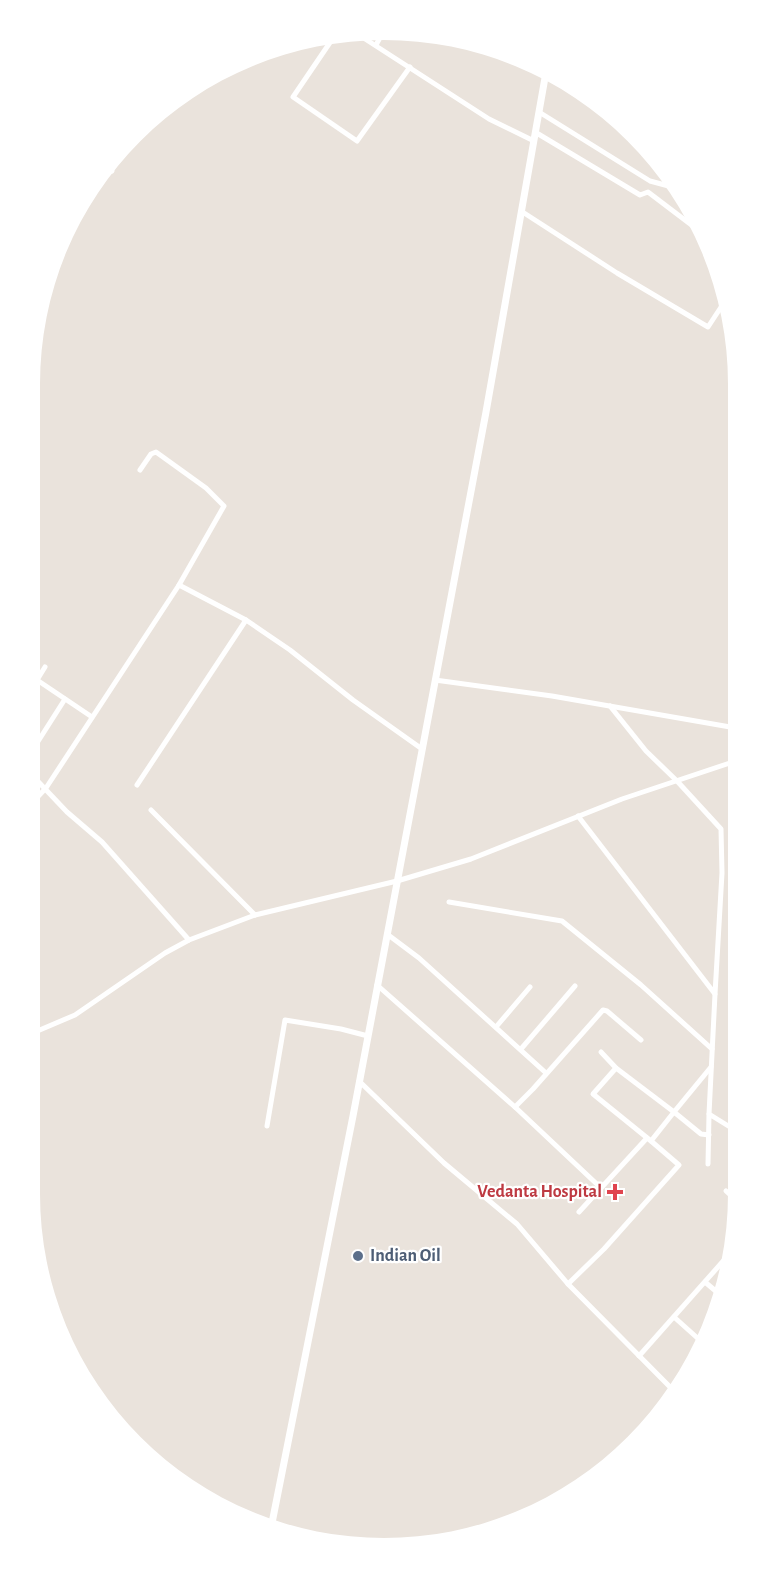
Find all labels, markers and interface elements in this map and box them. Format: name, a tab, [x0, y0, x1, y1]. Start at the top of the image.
place label: Vedanta Hospital	[477, 1183, 602, 1201]
marker: Vedanta Hospital	[606, 1183, 624, 1201]
place label: Indian Oil	[370, 1247, 441, 1265]
marker: Indian Oil	[351, 1249, 365, 1263]

